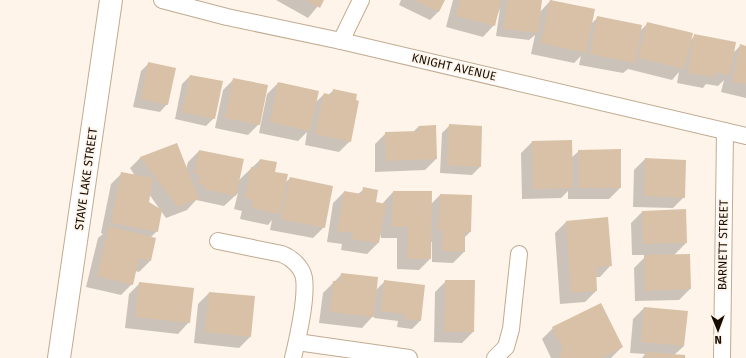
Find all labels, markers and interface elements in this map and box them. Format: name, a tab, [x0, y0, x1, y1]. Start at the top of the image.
street label: KNIGHT AVENUE	[410, 50, 498, 84]
street label: STAVE LAKE STREET	[72, 126, 100, 231]
street label: BARNETT STREET	[715, 199, 731, 290]
north arrow	[698, 310, 738, 350]
text: N	[714, 333, 722, 346]

